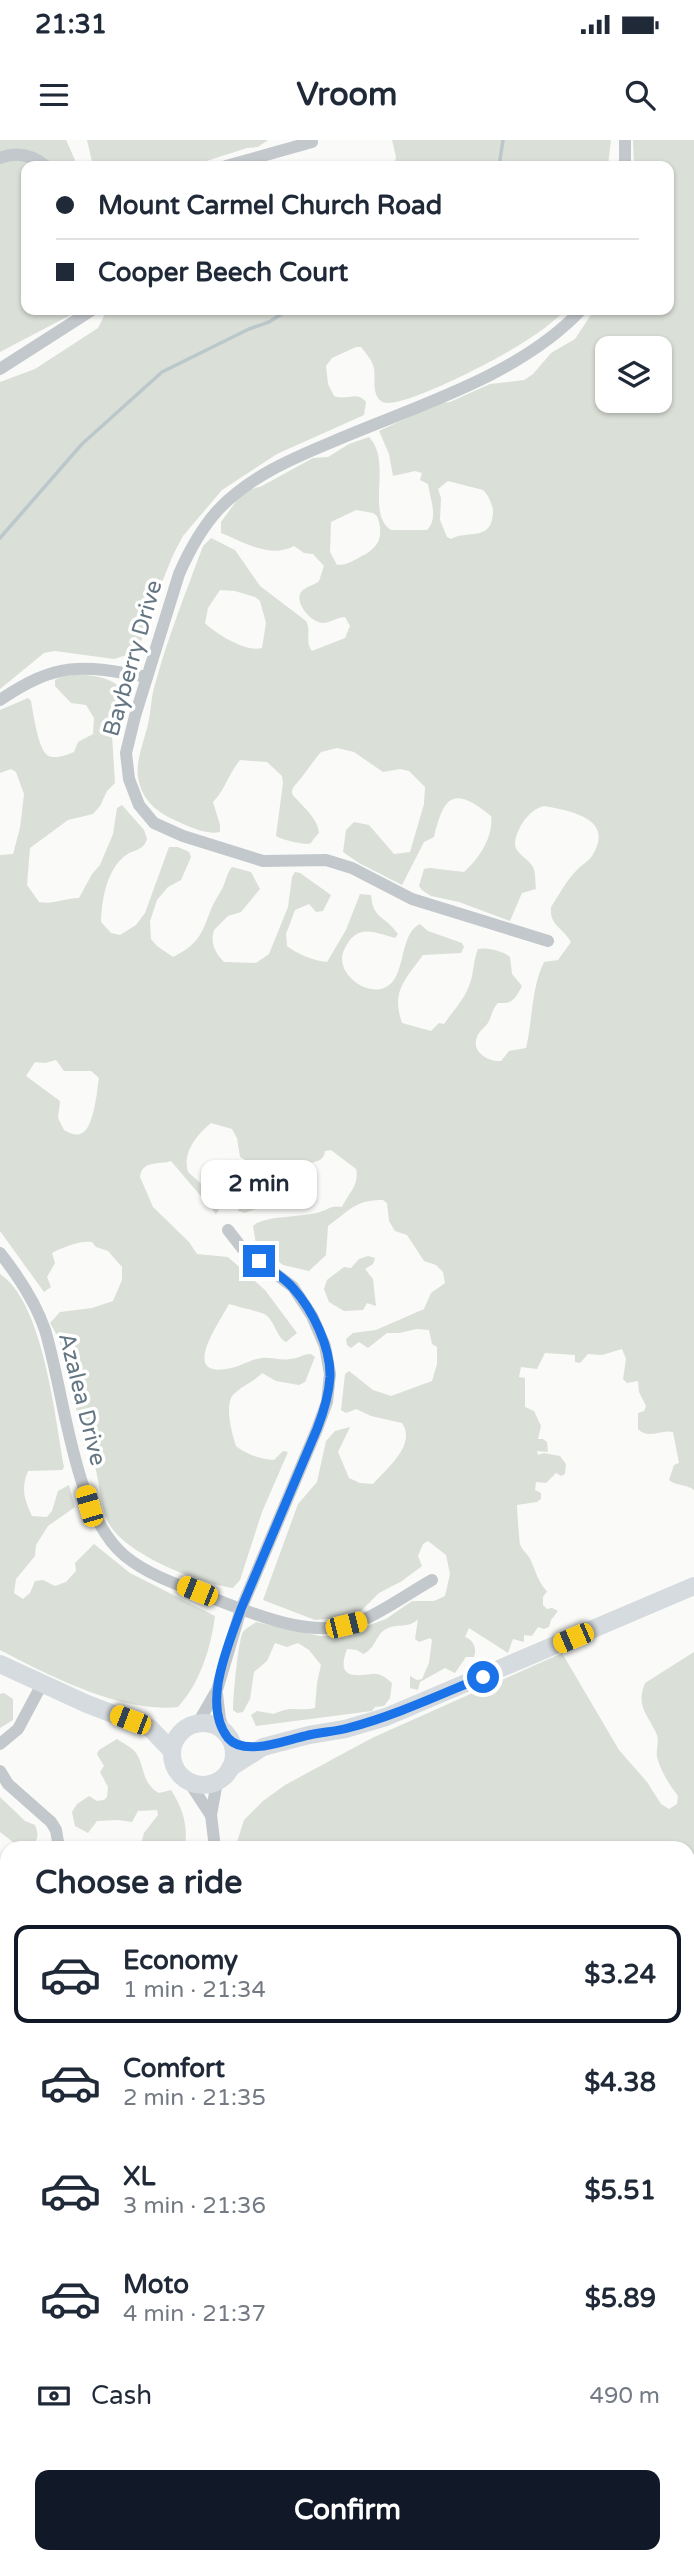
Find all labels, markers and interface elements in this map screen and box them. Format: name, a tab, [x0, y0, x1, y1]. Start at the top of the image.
text: 21:31	[35, 9, 107, 40]
icon: menu	[35, 76, 73, 114]
text: Vroom	[297, 76, 397, 114]
icon: search	[621, 76, 659, 114]
text: Mount Carmel Church Road	[98, 190, 442, 221]
text: Cooper Beech Court	[98, 257, 348, 288]
map controls	[595, 336, 672, 413]
button: layers	[595, 336, 672, 413]
street label: Bayberry Drive	[97, 577, 169, 740]
callout: 2 min	[201, 1160, 317, 1208]
text: 2 min	[228, 1170, 290, 1198]
route end	[243, 1245, 275, 1277]
street label: Azalea Drive	[52, 1330, 112, 1469]
car	[74, 1483, 105, 1529]
car	[174, 1573, 221, 1609]
car	[324, 1610, 369, 1640]
car	[550, 1620, 597, 1656]
route start	[467, 1661, 499, 1693]
car	[107, 1703, 154, 1737]
text: Choose a ride	[35, 1864, 242, 1902]
icon: car	[39, 1943, 102, 2006]
text: Economy	[123, 1945, 238, 1976]
text: $3.24	[584, 1959, 656, 1990]
text: 1 min · 21:34	[123, 1976, 266, 2004]
icon: car	[39, 2051, 102, 2114]
text: Comfort	[123, 2053, 225, 2084]
text: $4.38	[584, 2067, 656, 2098]
text: 2 min · 21:35	[123, 2084, 266, 2112]
icon: car	[39, 2159, 102, 2222]
text: XL	[123, 2161, 155, 2192]
text: $5.51	[584, 2175, 656, 2206]
text: 3 min · 21:36	[123, 2192, 266, 2220]
icon: car	[39, 2267, 102, 2330]
text: Moto	[123, 2269, 189, 2300]
text: $5.89	[585, 2283, 656, 2314]
text: 4 min · 21:37	[123, 2300, 266, 2328]
icon: cash	[35, 2377, 73, 2415]
text: Cash	[91, 2380, 152, 2411]
text: 490 m	[590, 2382, 660, 2410]
button: Confirm	[35, 2470, 660, 2550]

